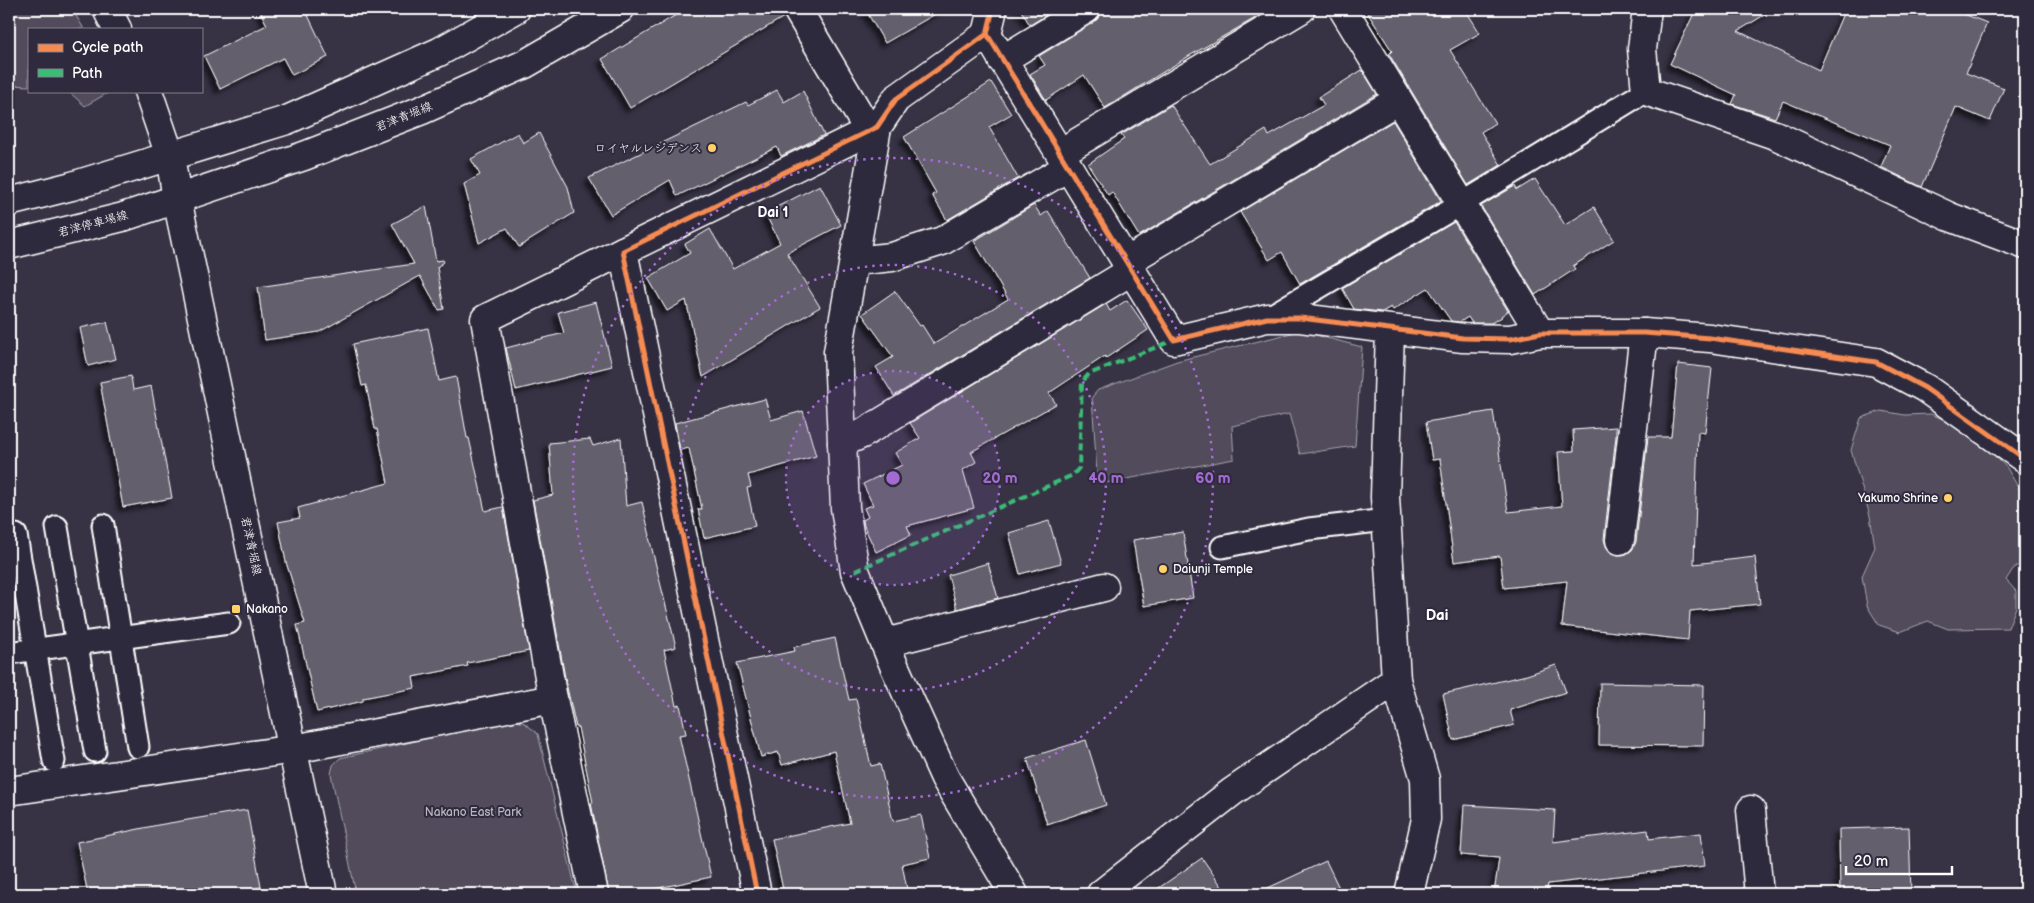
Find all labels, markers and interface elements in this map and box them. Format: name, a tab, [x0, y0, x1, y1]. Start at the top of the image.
legend	[28, 28, 202, 92]
text: Cycle path	[72, 38, 143, 57]
text: Path	[72, 64, 102, 83]
street label: 君津青堀線	[373, 99, 435, 135]
place label: ロイヤルレジデンス	[594, 141, 702, 156]
marker: ロイヤルレジデンス	[706, 142, 718, 154]
district label: Dai 1	[758, 204, 788, 221]
street label: 君津停車場線	[56, 207, 130, 241]
centre of rings	[884, 469, 902, 487]
text: 20 m	[983, 469, 1018, 488]
text: 40 m	[1088, 469, 1124, 488]
text: 60 m	[1195, 469, 1231, 488]
place label: Yakumo Shrine	[1857, 491, 1938, 506]
marker: Yakumo Shrine	[1942, 492, 1954, 504]
street label: 君津青堀線	[237, 515, 265, 577]
place label: Daiunji Temple	[1173, 562, 1253, 577]
marker: Daiunji Temple	[1157, 563, 1169, 575]
place label: Nakano	[246, 602, 288, 617]
marker: Nakano	[230, 603, 242, 615]
district label: Dai	[1426, 606, 1448, 625]
park label: Nakano East Park	[425, 805, 521, 820]
scale bar	[1846, 843, 1953, 875]
text: 20 m	[1854, 852, 1888, 871]

